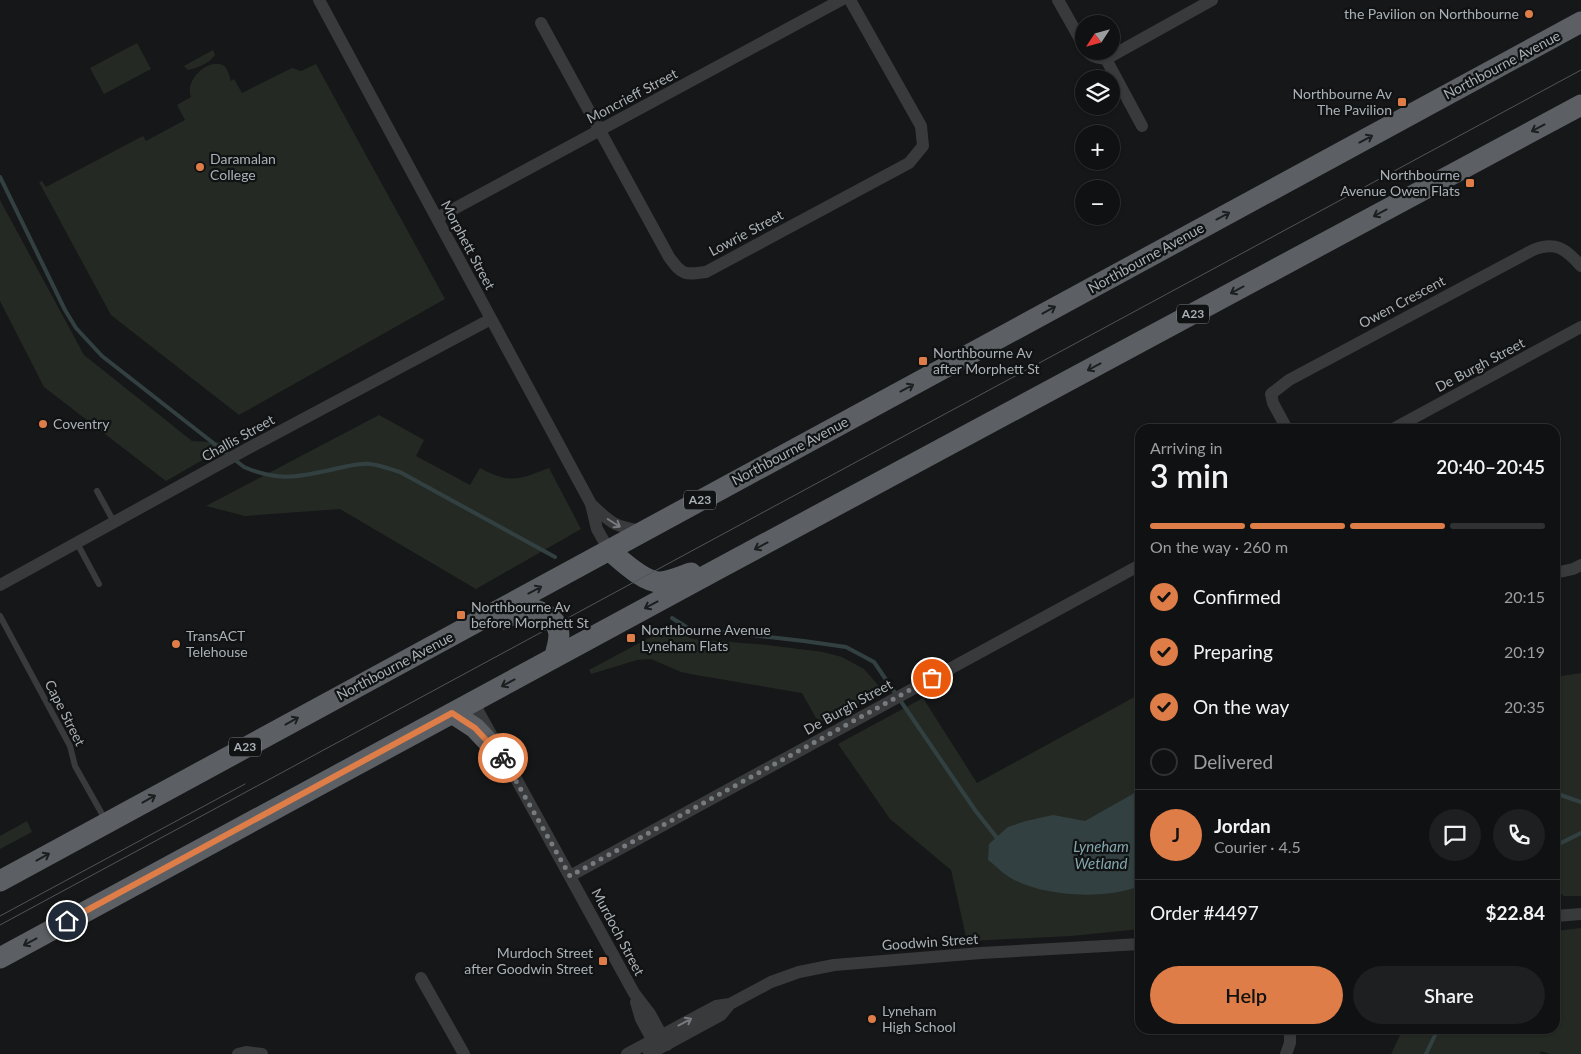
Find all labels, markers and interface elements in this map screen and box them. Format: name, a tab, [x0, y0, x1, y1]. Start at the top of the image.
place label: the Pavilion on Northbourne	[1344, 5, 1519, 22]
marker: the Pavilion on Northbourne	[1523, 8, 1535, 20]
north arrow	[1075, 15, 1120, 60]
map controls	[1075, 15, 1120, 225]
street label: Northbourne Avenue	[1441, 27, 1563, 103]
street label: Moncrieff Street	[583, 64, 680, 127]
button: layers	[1075, 70, 1120, 115]
place label: Northbourne Av The Pavilion	[1293, 85, 1393, 118]
marker: Northbourne Av The Pavilion	[1396, 96, 1408, 108]
one-way arrow	[1531, 124, 1546, 133]
button: +	[1075, 125, 1120, 170]
one-way arrow	[1358, 133, 1372, 143]
place label: Daramalan College	[210, 150, 276, 183]
marker: Daramalan College	[194, 161, 206, 173]
place label: Northbourne Avenue Owen Flats	[1340, 166, 1460, 199]
marker: Northbourne Avenue Owen Flats	[1464, 177, 1476, 189]
button: −	[1075, 180, 1120, 225]
street label: Morphett Street	[438, 197, 499, 292]
street label: Lowrie Street	[706, 206, 786, 259]
one-way arrow	[1372, 208, 1387, 218]
one-way arrow	[1215, 211, 1230, 220]
street label: Northbourne Avenue	[1085, 219, 1207, 296]
street label: Owen Crescent	[1356, 272, 1448, 331]
one-way arrow	[1229, 285, 1244, 295]
road number: A23	[1177, 304, 1209, 324]
one-way arrow	[1042, 305, 1056, 315]
street label: De Burgh Street	[1432, 334, 1527, 395]
place label: Northbourne Av after Morphett St	[933, 344, 1039, 377]
marker: Northbourne Av after Morphett St	[917, 355, 929, 367]
one-way arrow	[1087, 363, 1101, 373]
one-way arrow	[899, 383, 914, 393]
street label: Challis Street	[198, 411, 277, 465]
street label: Northbourne Avenue	[729, 413, 851, 489]
place label: Coventry	[53, 415, 110, 432]
marker: Coventry	[37, 418, 49, 430]
text: Arriving in	[1150, 438, 1223, 457]
text: 20:40–20:45	[1436, 455, 1545, 478]
text: 3 min	[1150, 456, 1229, 495]
road number: A23	[684, 490, 716, 510]
one-way arrow	[606, 518, 620, 528]
text: On the way · 260 m	[1150, 537, 1288, 556]
one-way arrow	[754, 542, 769, 551]
icon: check	[1150, 583, 1178, 611]
one-way arrow	[527, 584, 542, 594]
text: Confirmed	[1193, 585, 1281, 608]
text: 20:15	[1504, 587, 1545, 606]
place label: Northbourne Av before Morphett St	[471, 598, 589, 631]
one-way arrow	[644, 601, 659, 611]
marker: Northbourne Av before Morphett St	[455, 609, 467, 621]
place label: Northbourne Avenue Lyneham Flats	[641, 621, 771, 654]
place label: TransACT Telehouse	[186, 627, 248, 660]
street label: Northbourne Avenue	[334, 628, 456, 704]
marker: Northbourne Avenue Lyneham Flats	[625, 632, 637, 644]
marker: TransACT Telehouse	[170, 638, 182, 650]
icon: check	[1150, 638, 1178, 666]
text: Preparing	[1193, 640, 1273, 663]
text: 20:19	[1504, 642, 1545, 661]
pin	[911, 657, 953, 699]
icon: bag	[918, 664, 946, 692]
street label: De Burgh Street	[800, 675, 895, 738]
street label: Cape Street	[42, 677, 89, 749]
one-way arrow	[501, 679, 516, 688]
icon: check	[1150, 693, 1178, 721]
text: On the way	[1193, 695, 1289, 718]
text: 20:35	[1504, 697, 1545, 716]
one-way arrow	[284, 716, 299, 726]
courier	[478, 733, 528, 783]
road number: A23	[229, 738, 261, 756]
icon: bike	[489, 744, 517, 772]
text: Delivered	[1193, 750, 1273, 773]
one-way arrow	[141, 794, 156, 803]
button: chat	[1429, 809, 1481, 861]
button: phone	[1493, 809, 1545, 861]
text: Jordan	[1214, 814, 1271, 837]
text: J	[1172, 823, 1180, 846]
water label: Lyneham Wetland	[1073, 837, 1129, 872]
text: Courier · 4.5	[1214, 837, 1301, 856]
one-way arrow	[35, 852, 49, 862]
street label: Murdoch Street	[588, 885, 649, 978]
pin	[46, 900, 88, 942]
text: Order #4497	[1150, 901, 1259, 924]
text: $22.84	[1485, 901, 1545, 924]
icon: home	[53, 907, 81, 935]
street label: Goodwin Street	[881, 930, 979, 953]
one-way arrow	[24, 937, 38, 947]
place label: Murdoch Street after Goodwin Street	[464, 944, 593, 977]
marker: Murdoch Street after Goodwin Street	[597, 955, 609, 967]
button: Help	[1150, 966, 1343, 1024]
button: Share	[1353, 966, 1545, 1024]
place label: Lyneham High School	[882, 1002, 956, 1035]
marker: Lyneham High School	[866, 1013, 878, 1025]
one-way arrow	[677, 1017, 692, 1026]

